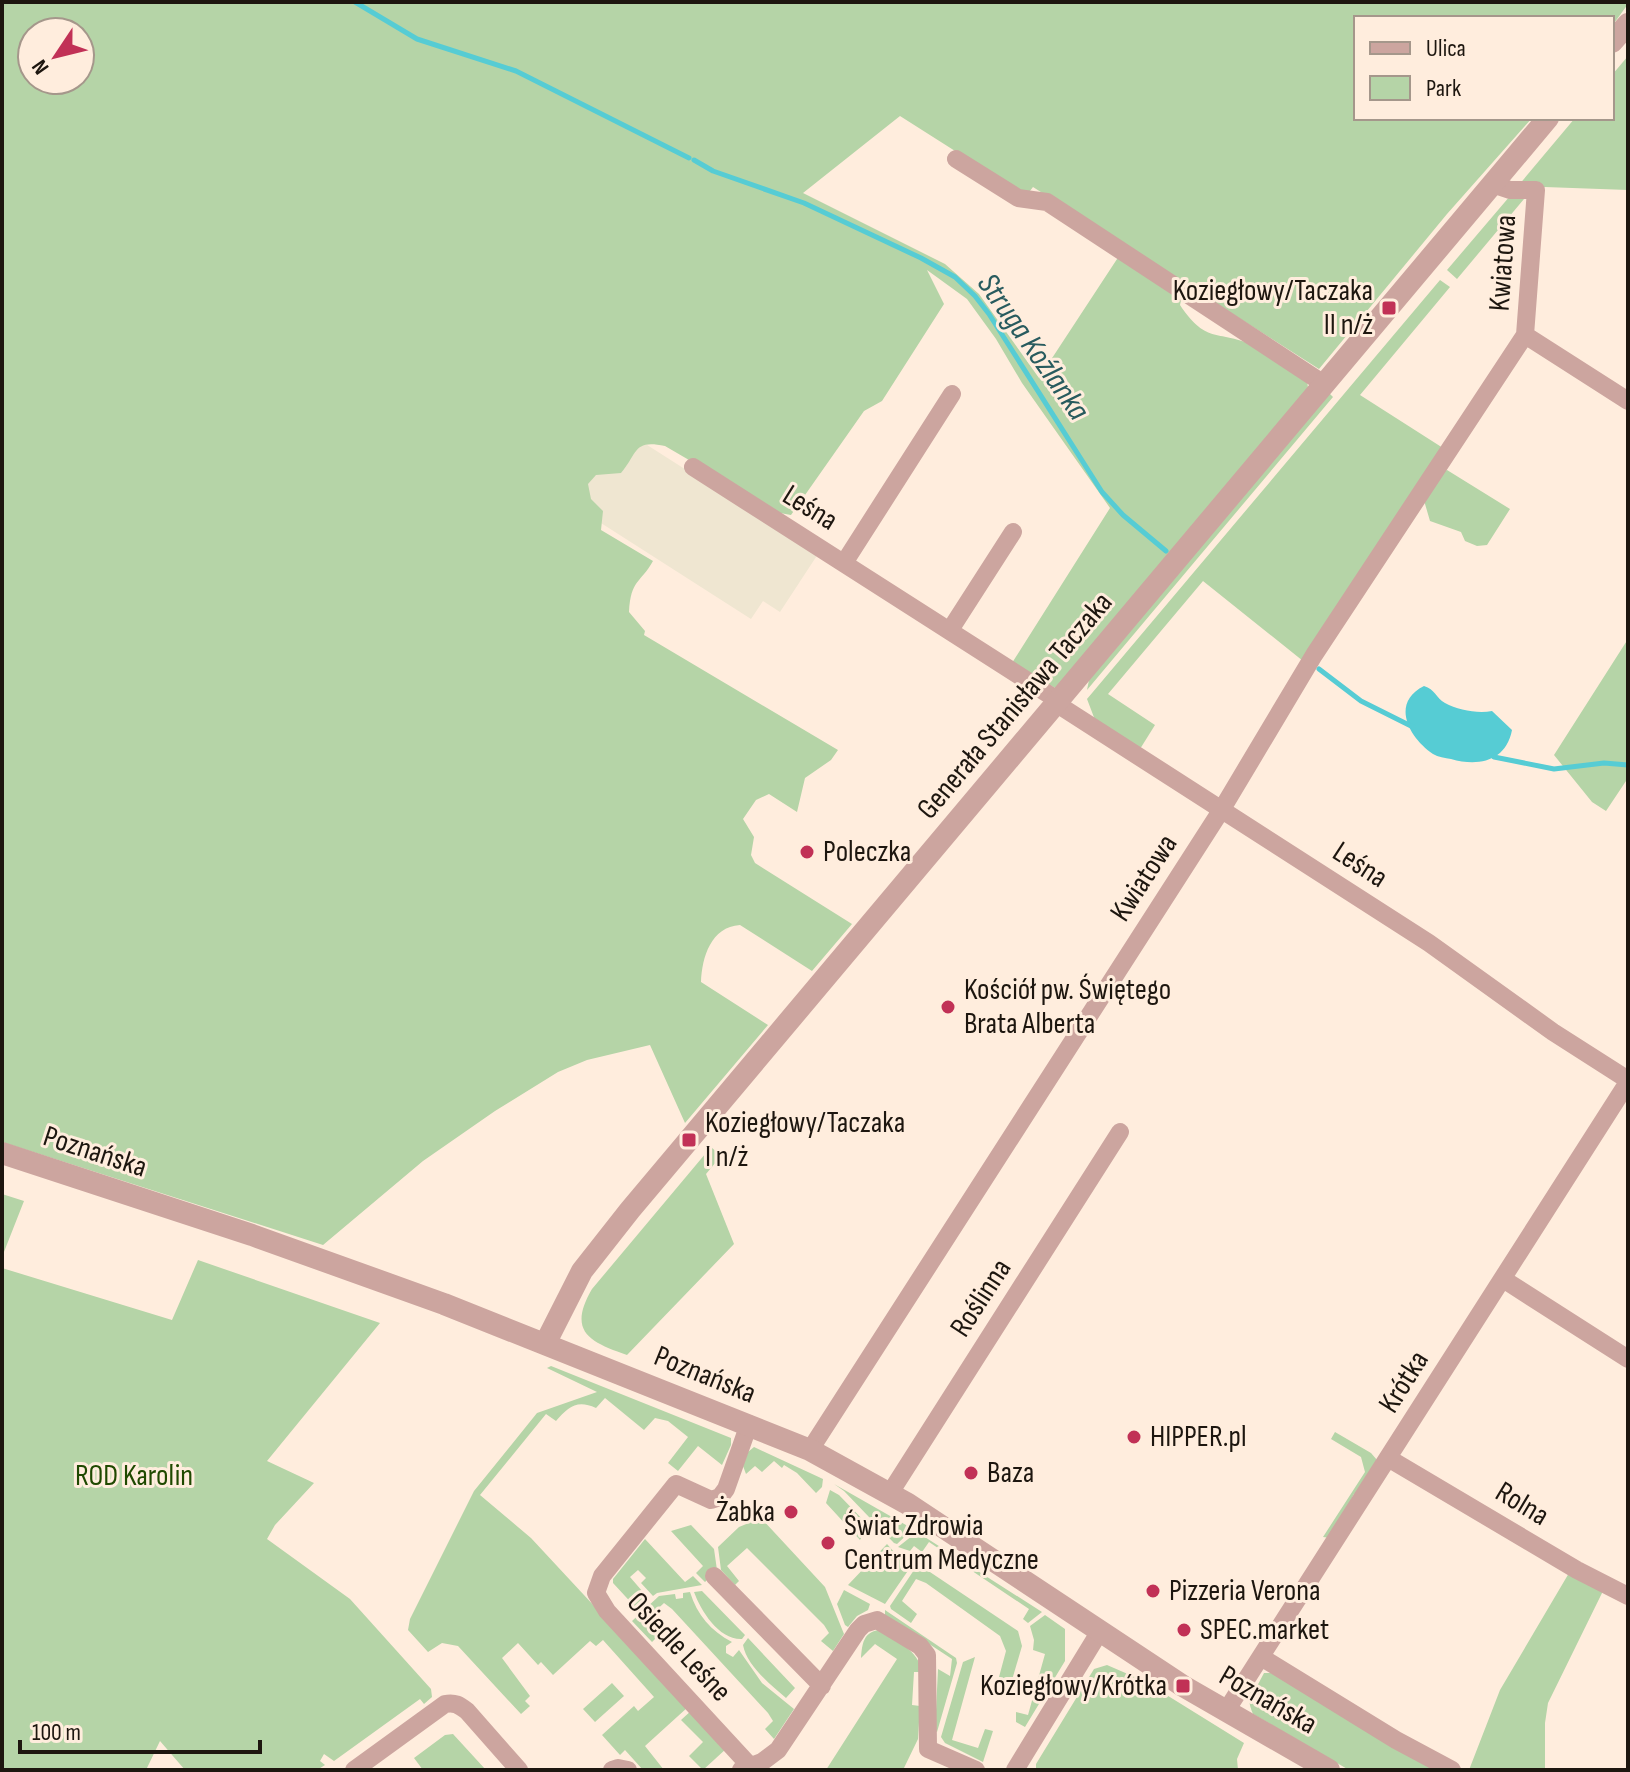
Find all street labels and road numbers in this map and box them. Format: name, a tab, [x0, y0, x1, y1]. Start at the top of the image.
street label: Kwiatowa	[1482, 214, 1524, 312]
street label: Leśna	[776, 477, 844, 539]
street label: Generała Stanisława Taczaka	[910, 585, 1120, 827]
street label: Kwiatowa	[1103, 828, 1185, 928]
street label: Leśna	[1326, 834, 1394, 896]
street label: Poznańska	[39, 1118, 151, 1186]
street label: Roślinna	[943, 1252, 1019, 1344]
street label: Poznańska	[649, 1338, 761, 1412]
street label: Krótka	[1371, 1344, 1437, 1420]
street label: Rolna	[1489, 1474, 1555, 1534]
street label: Osiedle Leśne	[619, 1585, 739, 1709]
street label: Poznańska	[1213, 1658, 1323, 1742]

